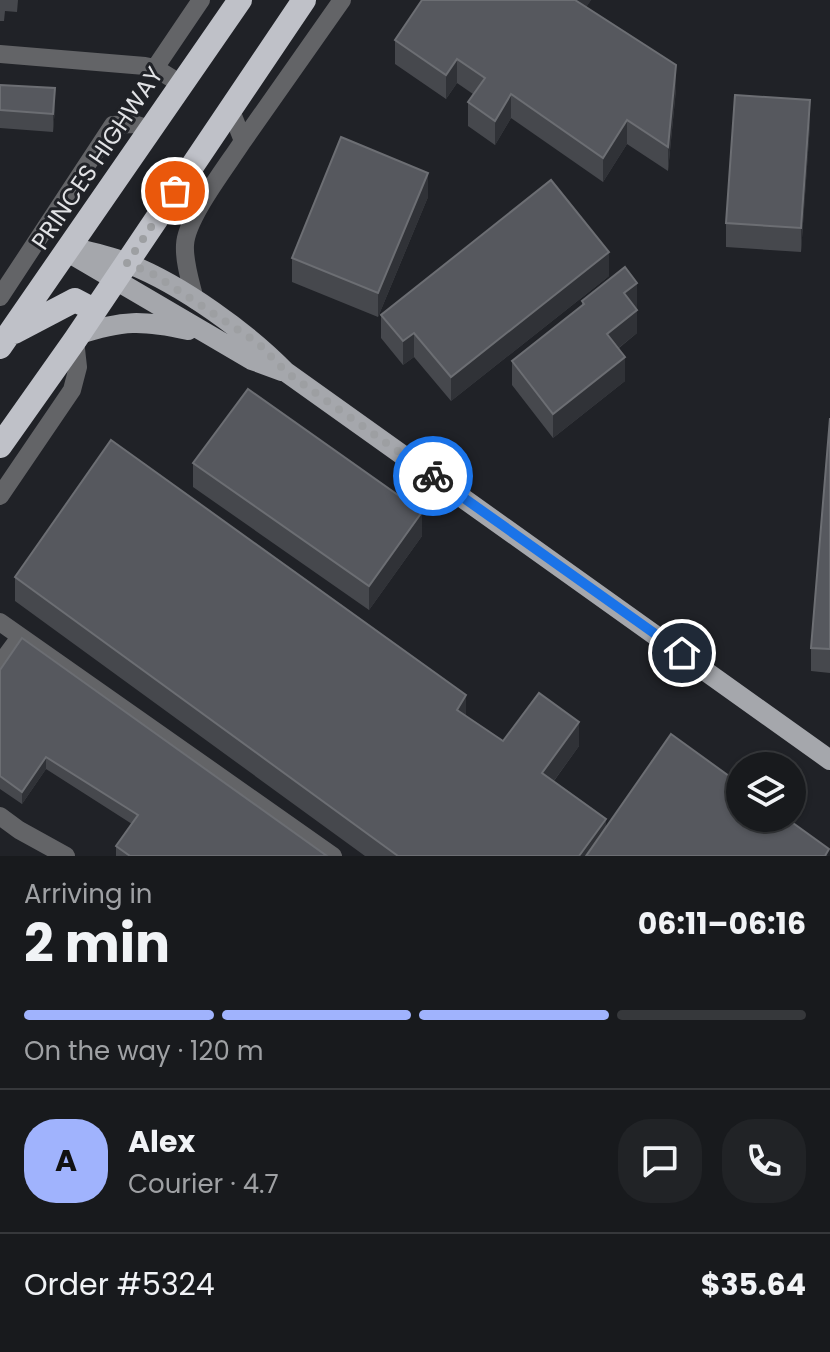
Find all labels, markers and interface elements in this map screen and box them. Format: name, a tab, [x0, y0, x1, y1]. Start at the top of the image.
street label: PRINCES HIGHWAY	[23, 60, 171, 256]
pin	[141, 157, 209, 225]
icon: bag	[153, 169, 197, 213]
courier	[393, 436, 473, 516]
icon: bike	[411, 454, 455, 498]
pin	[648, 619, 716, 687]
icon: home	[660, 631, 704, 675]
map controls	[726, 752, 806, 832]
button: layers	[726, 752, 806, 832]
text: Arriving in	[24, 876, 153, 912]
text: 06:11–06:16	[638, 902, 806, 945]
text: 2 min	[24, 907, 170, 980]
text: On the way · 120 m	[24, 1033, 263, 1069]
button: chat	[618, 1119, 702, 1203]
button: phone	[722, 1119, 806, 1203]
text: Alex	[128, 1120, 195, 1163]
text: A	[55, 1139, 77, 1182]
text: Courier · 4.7	[128, 1166, 279, 1202]
text: Order #5324	[24, 1263, 215, 1306]
text: $35.64	[701, 1263, 806, 1306]

